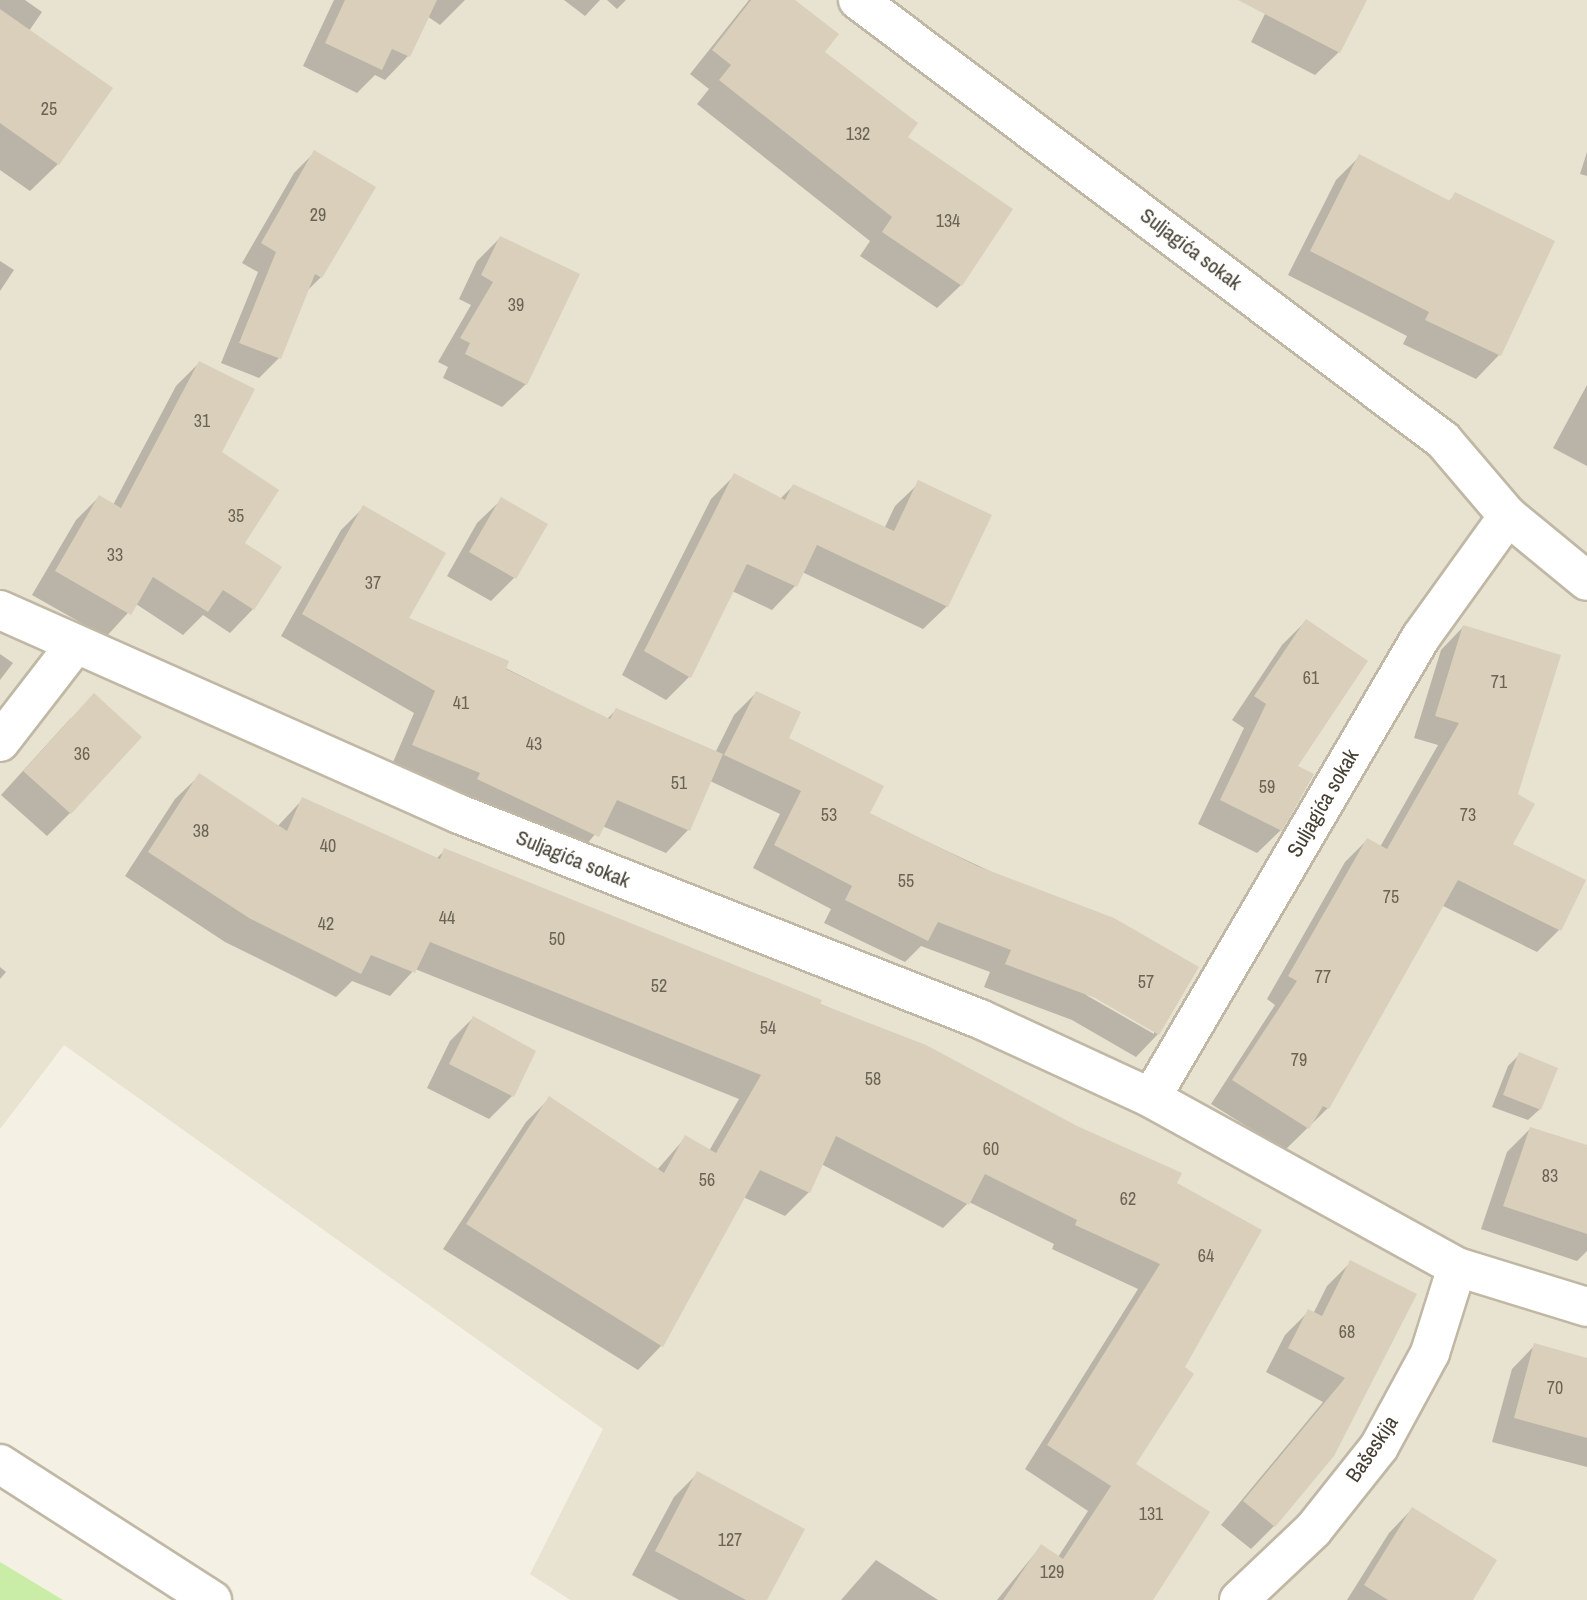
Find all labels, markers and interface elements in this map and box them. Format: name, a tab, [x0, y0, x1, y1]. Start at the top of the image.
house number: 25	[41, 98, 57, 120]
house number: 132	[846, 123, 870, 145]
street label: Suljagića sokak	[1135, 203, 1247, 295]
house number: 29	[310, 204, 326, 226]
house number: 134	[936, 210, 960, 232]
house number: 39	[508, 294, 524, 316]
house number: 31	[194, 410, 210, 432]
house number: 35	[228, 505, 244, 527]
house number: 33	[107, 544, 123, 566]
house number: 37	[365, 572, 381, 594]
house number: 61	[1303, 667, 1319, 689]
house number: 71	[1491, 671, 1507, 693]
house number: 41	[453, 692, 469, 714]
house number: 43	[526, 733, 542, 755]
house number: 36	[74, 743, 90, 765]
street label: Suljagića sokak	[1282, 744, 1364, 862]
house number: 51	[671, 772, 687, 794]
house number: 59	[1259, 776, 1275, 798]
house number: 53	[821, 804, 837, 826]
house number: 73	[1460, 804, 1476, 826]
house number: 38	[193, 820, 209, 842]
street label: Suljagića sokak	[512, 825, 634, 893]
house number: 40	[320, 835, 336, 857]
house number: 55	[898, 870, 914, 892]
house number: 75	[1383, 886, 1399, 908]
house number: 44	[439, 907, 455, 929]
house number: 42	[318, 913, 334, 935]
house number: 50	[549, 928, 565, 950]
house number: 77	[1315, 966, 1331, 988]
house number: 57	[1138, 971, 1154, 993]
house number: 52	[651, 975, 667, 997]
house number: 54	[760, 1017, 776, 1039]
house number: 79	[1291, 1049, 1307, 1071]
house number: 58	[865, 1068, 881, 1090]
house number: 60	[983, 1138, 999, 1160]
house number: 83	[1542, 1165, 1558, 1187]
house number: 56	[699, 1169, 715, 1191]
house number: 62	[1120, 1188, 1136, 1210]
house number: 64	[1198, 1245, 1214, 1267]
house number: 68	[1339, 1321, 1355, 1343]
house number: 70	[1547, 1377, 1563, 1399]
street label: Bašeskija	[1341, 1411, 1403, 1487]
house number: 131	[1139, 1503, 1163, 1525]
house number: 127	[718, 1529, 742, 1551]
house number: 129	[1040, 1561, 1064, 1583]

